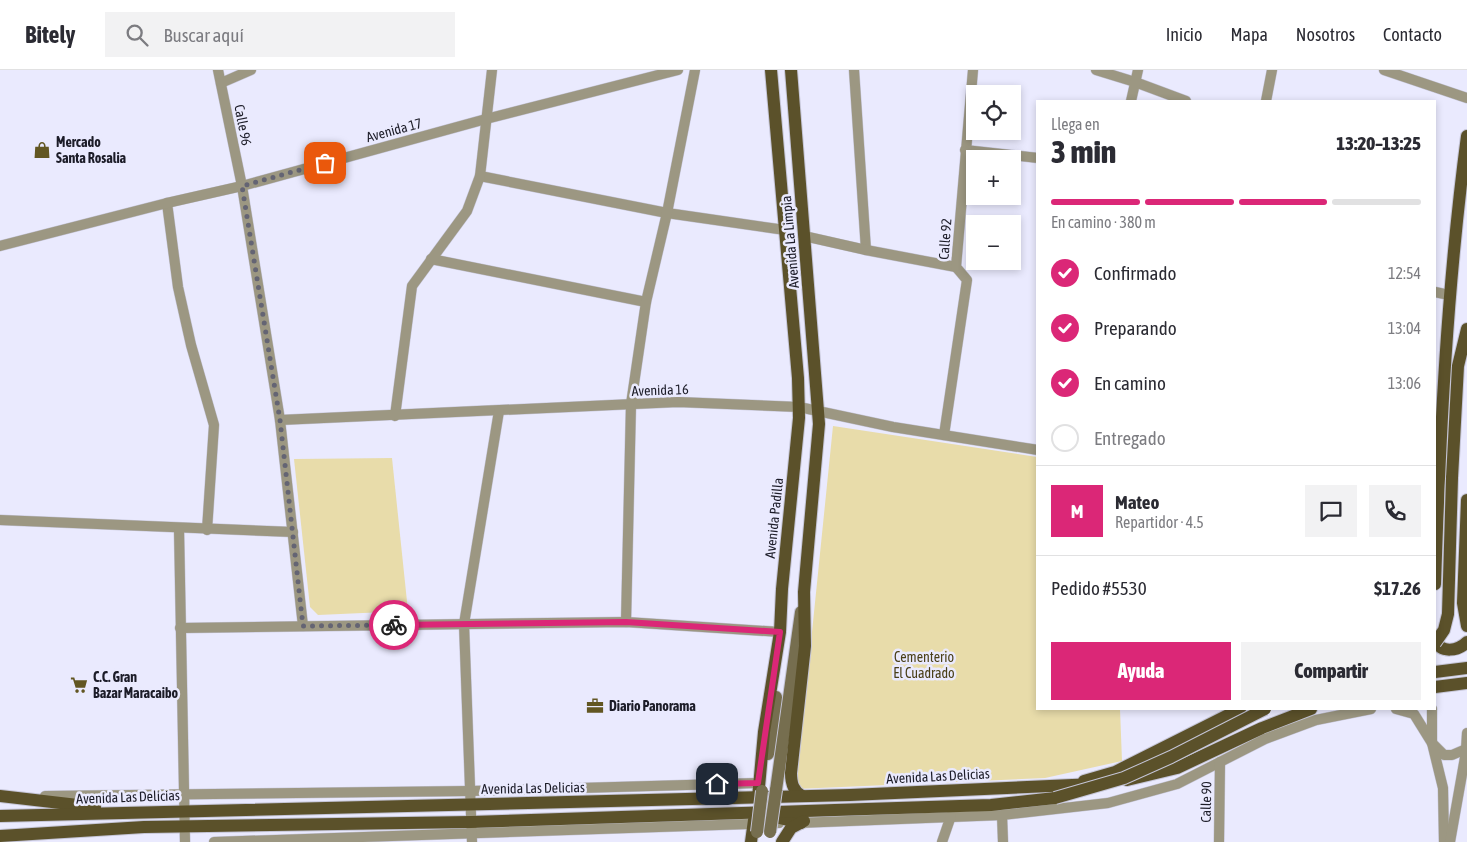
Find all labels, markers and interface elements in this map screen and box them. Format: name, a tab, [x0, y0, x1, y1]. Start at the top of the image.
search box	[105, 12, 455, 57]
text: Bitely	[25, 21, 75, 48]
icon: search	[123, 21, 151, 49]
text: Buscar aquí	[163, 24, 244, 46]
text: Inicio	[1166, 24, 1202, 45]
text: Mapa	[1230, 24, 1268, 45]
text: Nosotros	[1296, 24, 1355, 45]
text: Contacto	[1383, 24, 1442, 45]
map controls	[966, 85, 1021, 270]
button: locate	[966, 85, 1021, 140]
street label: Calle 96	[231, 103, 255, 147]
street label: Avenida 17	[364, 115, 424, 145]
text: Llega en	[1051, 115, 1100, 133]
text: 13:20–13:25	[1336, 132, 1421, 154]
text: 3 min	[1051, 133, 1116, 170]
place label: Mercado Santa Rosalia	[56, 134, 127, 166]
shop icon: Mercado Santa Rosalia	[32, 140, 52, 160]
pin	[304, 142, 346, 184]
icon: bag	[311, 149, 339, 177]
button: +	[966, 150, 1021, 205]
street label: Avenida La Limpia	[778, 195, 802, 289]
text: En camino · 380 m	[1051, 213, 1156, 231]
button: −	[966, 215, 1021, 270]
street label: Calle 92	[936, 218, 954, 260]
icon: check	[1051, 259, 1079, 287]
text: Confirmado	[1094, 262, 1176, 284]
text: 12:54	[1388, 264, 1421, 282]
icon: check	[1051, 314, 1079, 342]
text: Preparando	[1094, 317, 1177, 339]
text: 13:04	[1388, 319, 1421, 337]
icon: check	[1051, 369, 1079, 397]
text: En camino	[1094, 372, 1166, 394]
text: 13:06	[1388, 374, 1421, 392]
street label: Avenida 16	[631, 381, 689, 399]
text: Entregado	[1094, 427, 1166, 449]
street label: Avenida Padilla	[762, 477, 786, 559]
button: chat	[1305, 485, 1357, 537]
button: phone	[1369, 485, 1421, 537]
text: Mateo	[1115, 491, 1159, 513]
text: M	[1071, 500, 1083, 522]
text: Repartidor · 4.5	[1115, 513, 1204, 531]
text: Pedido #5530	[1051, 577, 1147, 599]
text: $17.26	[1374, 577, 1421, 599]
courier	[369, 600, 419, 650]
icon: bike	[380, 611, 408, 639]
button: Ayuda	[1051, 642, 1231, 700]
button: Compartir	[1241, 642, 1421, 700]
park label: Cementerio El Cuadrado	[893, 649, 955, 681]
place label: C.C. Gran Bazar Maracaibo	[93, 669, 179, 701]
supermarket icon: C.C. Gran Bazar Maracaibo	[69, 675, 89, 695]
office icon: Diario Panorama	[585, 696, 605, 716]
place label: Diario Panorama	[609, 698, 696, 714]
pin	[696, 763, 738, 805]
street label: Avenida Las Delicias	[886, 765, 990, 787]
icon: home	[703, 770, 731, 798]
street label: Avenida Las Delicias	[481, 779, 585, 797]
street label: Calle 90	[1198, 781, 1214, 823]
street label: Avenida Las Delicias	[76, 787, 180, 807]

